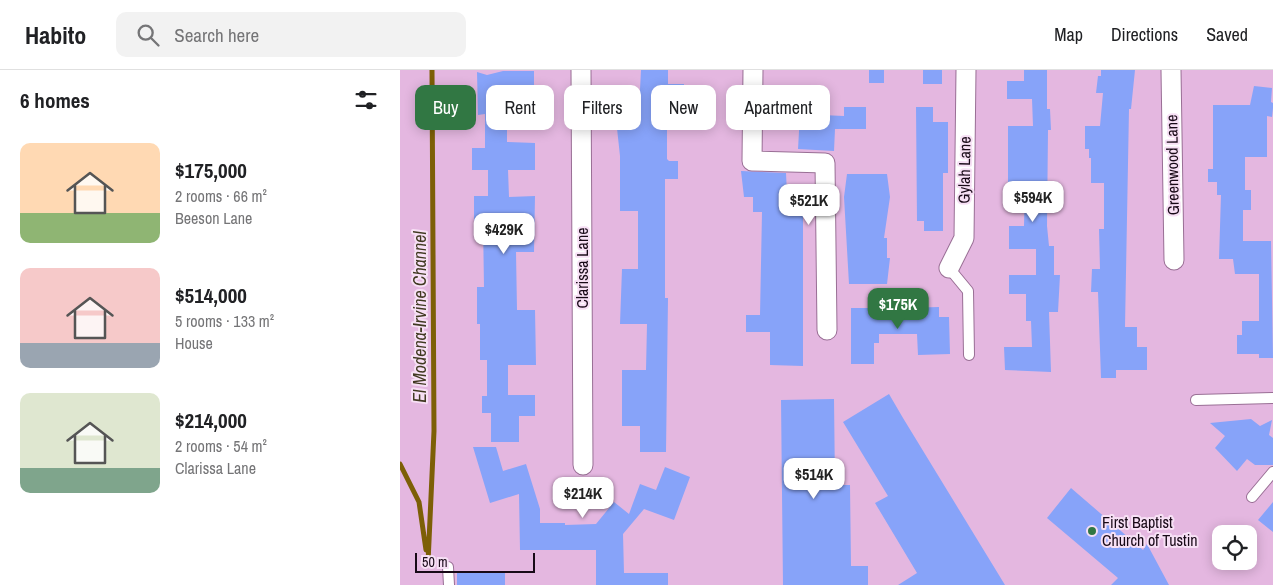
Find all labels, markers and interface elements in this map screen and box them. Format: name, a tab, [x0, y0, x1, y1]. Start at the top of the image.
search box	[116, 12, 466, 57]
text: Habito	[25, 19, 86, 51]
icon: search	[134, 21, 162, 49]
text: Search here	[174, 22, 259, 48]
text: Map	[1054, 22, 1083, 47]
text: Directions	[1111, 22, 1178, 47]
text: Saved	[1206, 22, 1248, 47]
chip: Buy	[415, 85, 476, 130]
chip: Rent	[486, 85, 554, 130]
chip: Filters	[564, 85, 641, 130]
chip: New	[651, 85, 716, 130]
chip: Apartment	[726, 85, 830, 130]
text: 6 homes	[20, 86, 90, 115]
icon: filters	[352, 86, 380, 114]
street label: Greenwood Lane	[1160, 114, 1184, 216]
street label: Gylah Lane	[952, 136, 976, 204]
text: $175,000	[175, 156, 247, 185]
icon: home	[60, 163, 120, 223]
pin: $594K	[998, 180, 1068, 223]
pin: $521K	[774, 184, 844, 226]
text: 2 rooms · 66 m²	[175, 185, 267, 207]
text: $594K	[1014, 186, 1052, 208]
text: $521K	[790, 189, 828, 211]
text: Beeson Lane	[175, 207, 252, 229]
pin: $429K	[469, 212, 539, 255]
text: $429K	[485, 218, 523, 240]
street label: Clarissa Lane	[571, 228, 593, 308]
water label: El Modena-Irvine Channel	[407, 231, 432, 403]
text: $514,000	[175, 281, 247, 310]
icon: home	[60, 288, 120, 348]
pin: $175K	[863, 288, 933, 330]
text: $175K	[879, 293, 917, 315]
text: 5 rooms · 133 m²	[175, 310, 274, 332]
text: House	[175, 332, 213, 354]
text: $214,000	[175, 406, 247, 435]
icon: home	[60, 413, 120, 473]
text: 2 rooms · 54 m²	[175, 435, 267, 457]
text: Clarissa Lane	[175, 457, 256, 479]
pin: $514K	[779, 458, 849, 500]
text: $514K	[795, 463, 833, 485]
pin: $214K	[548, 476, 618, 519]
text: $214K	[564, 482, 602, 504]
place label: First Baptist Church of Tustin	[1102, 511, 1198, 551]
marker: First Baptist Church of Tustin	[1086, 525, 1098, 537]
map controls	[1212, 525, 1257, 570]
button: locate	[1212, 525, 1257, 570]
scale bar	[415, 550, 535, 573]
text: 50 m	[422, 553, 448, 571]

